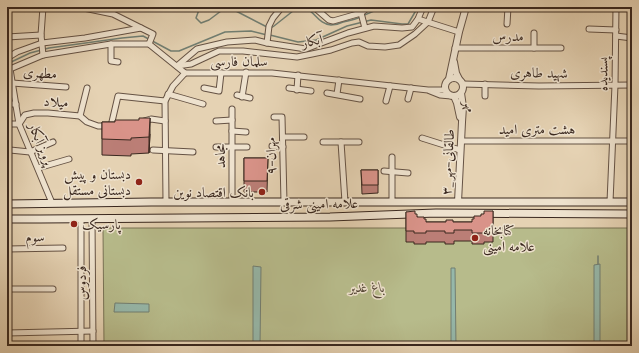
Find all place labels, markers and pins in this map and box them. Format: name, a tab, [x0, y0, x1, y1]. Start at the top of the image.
place label: دبستان و پیش دبستانی مستقل	[63, 165, 131, 201]
marker: دبستان و پیش دبستانی مستقل	[134, 177, 144, 187]
place label: بانک اقتصاد نوین	[173, 183, 254, 202]
marker: بانک اقتصاد نوین	[257, 187, 267, 197]
place label: پارسیک	[82, 215, 122, 235]
marker: پارسیک	[69, 219, 79, 229]
place label: کتابخانه علامه امینی	[483, 221, 535, 256]
marker: کتابخانه علامه امینی	[470, 233, 480, 243]

